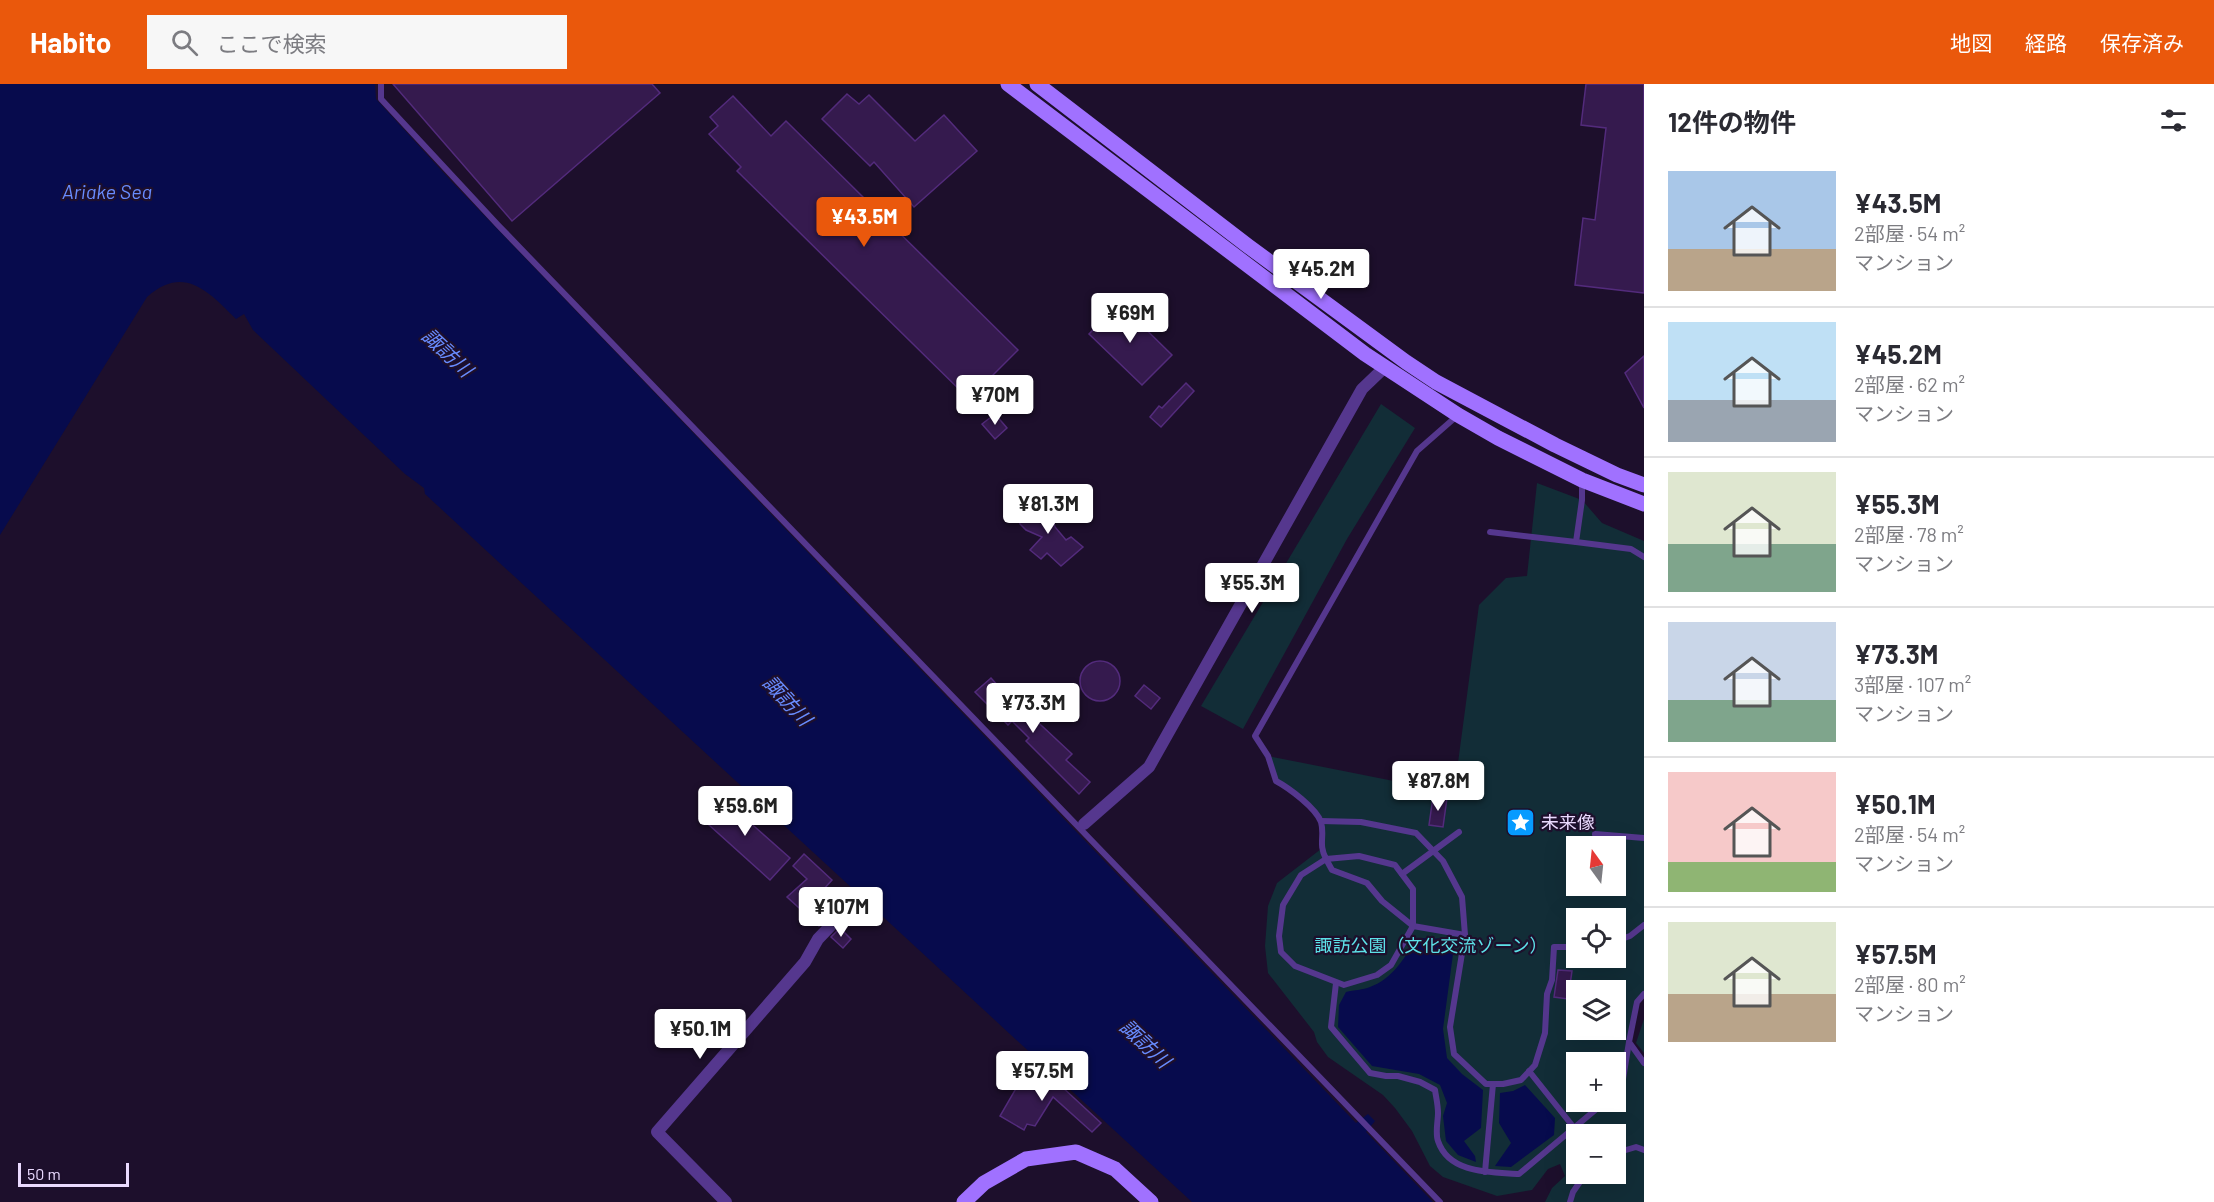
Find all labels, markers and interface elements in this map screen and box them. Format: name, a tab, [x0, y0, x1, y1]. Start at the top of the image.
search box	[147, 15, 567, 69]
text: Habito	[30, 25, 111, 59]
icon: search	[168, 26, 201, 59]
text: ここで検索	[216, 30, 326, 56]
text: 地図	[1950, 30, 1992, 55]
text: 経路	[2025, 30, 2067, 55]
text: 保存済み	[2100, 30, 2184, 55]
icon: filters	[2157, 104, 2190, 137]
text: 12件の物件	[1668, 106, 1796, 137]
water label: Ariake Sea	[62, 179, 152, 203]
text: ¥43.5M	[1854, 187, 1941, 218]
icon: home	[1716, 195, 1788, 267]
pin: ¥43.5M	[815, 197, 913, 248]
text: ¥43.5M	[830, 204, 898, 228]
text: 2部屋 · 54 m²	[1854, 221, 1965, 245]
pin: ¥45.2M	[1272, 249, 1370, 300]
text: マンション	[1854, 250, 1954, 274]
text: ¥45.2M	[1287, 256, 1355, 280]
pin: ¥69M	[1094, 293, 1166, 344]
text: ¥69M	[1105, 300, 1155, 324]
water label: 諏訪川	[418, 323, 480, 383]
text: ¥45.2M	[1854, 338, 1942, 369]
icon: home	[1716, 346, 1788, 418]
text: 2部屋 · 62 m²	[1854, 372, 1965, 396]
pin: ¥70M	[959, 375, 1031, 426]
text: ¥70M	[970, 382, 1020, 406]
text: マンション	[1854, 401, 1954, 425]
pin: ¥81.3M	[999, 484, 1097, 535]
text: ¥55.3M	[1854, 488, 1940, 519]
text: ¥81.3M	[1017, 491, 1079, 515]
icon: home	[1716, 496, 1788, 568]
text: 2部屋 · 78 m²	[1854, 522, 1964, 546]
text: マンション	[1854, 551, 1954, 575]
pin: ¥55.3M	[1203, 563, 1301, 614]
text: ¥55.3M	[1219, 570, 1285, 594]
text: ¥73.3M	[1854, 638, 1938, 669]
icon: home	[1716, 646, 1788, 718]
water label: 諏訪川	[759, 670, 819, 732]
text: 3部屋 · 107 m²	[1854, 672, 1971, 696]
pin: ¥73.3M	[984, 683, 1082, 734]
text: ¥73.3M	[1001, 690, 1065, 714]
text: マンション	[1854, 701, 1954, 725]
pin: ¥87.8M	[1389, 761, 1487, 812]
text: ¥87.8M	[1406, 768, 1470, 792]
pin: ¥59.6M	[696, 786, 794, 837]
text: ¥50.1M	[1854, 788, 1935, 819]
text: ¥59.6M	[712, 793, 778, 817]
icon: home	[1716, 796, 1788, 868]
place icon: 未来像	[1504, 806, 1536, 838]
place label: 未来像	[1541, 811, 1595, 833]
text: 2部屋 · 54 m²	[1854, 822, 1965, 846]
north arrow	[1566, 836, 1626, 896]
map controls	[1566, 836, 1626, 1184]
text: マンション	[1854, 851, 1954, 875]
pin: ¥107M	[799, 887, 883, 938]
text: ¥107M	[813, 894, 869, 918]
button: locate	[1566, 908, 1626, 968]
park label: 諏訪公園（文化交流ゾーン）	[1314, 934, 1548, 956]
text: ¥57.5M	[1854, 938, 1937, 969]
icon: home	[1716, 946, 1788, 1018]
text: 2部屋 · 80 m²	[1854, 972, 1966, 996]
button: layers	[1566, 980, 1626, 1040]
text: マンション	[1854, 1001, 1954, 1025]
pin: ¥50.1M	[651, 1009, 749, 1060]
water label: 諏訪川	[1116, 1014, 1178, 1074]
text: ¥50.1M	[669, 1016, 731, 1040]
pin: ¥57.5M	[993, 1051, 1091, 1102]
button: +	[1566, 1052, 1626, 1112]
text: ¥57.5M	[1010, 1058, 1074, 1082]
button: −	[1566, 1124, 1626, 1184]
scale bar	[18, 1160, 129, 1188]
text: 50 m	[27, 1164, 61, 1183]

